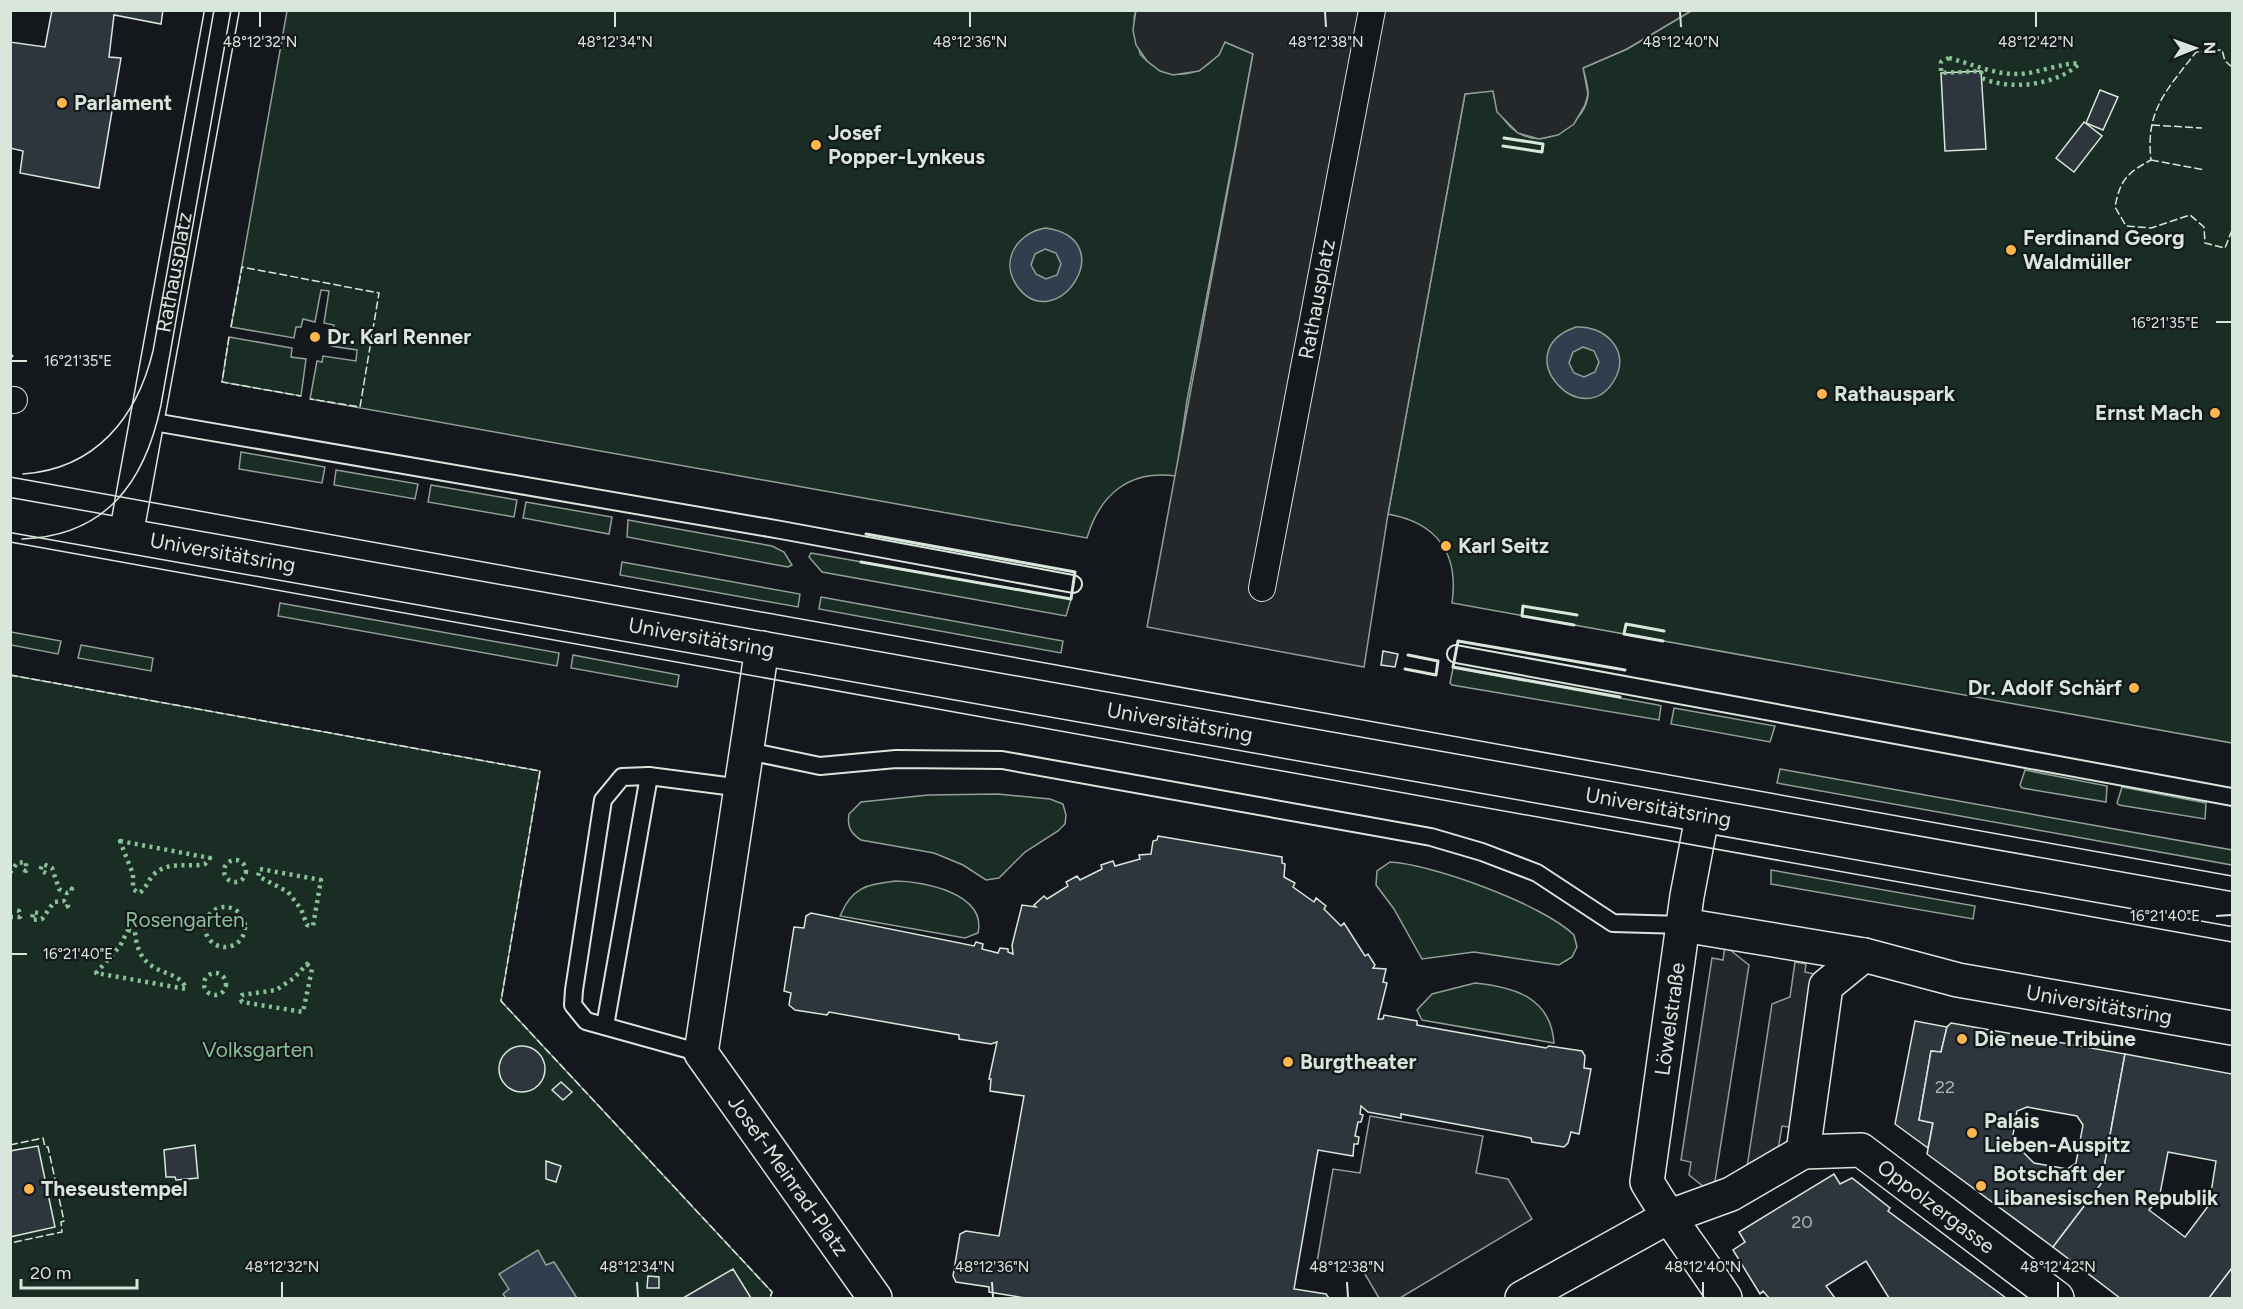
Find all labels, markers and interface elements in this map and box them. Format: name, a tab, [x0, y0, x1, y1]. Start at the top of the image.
north arrow	[2165, 18, 2225, 78]
text: 48°12'32"N	[223, 33, 297, 51]
text: 48°12'34"N	[577, 33, 653, 51]
text: 48°12'36"N	[933, 33, 1007, 51]
text: 48°12'38"N	[1288, 33, 1364, 51]
text: 48°12'40"N	[1643, 33, 1719, 51]
text: 48°12'42"N	[1998, 33, 2074, 51]
text: N	[2200, 41, 2219, 54]
place label: Parlament	[74, 90, 172, 115]
marker: Parlament	[55, 96, 69, 110]
place label: Josef Popper-Lynkeus	[828, 120, 985, 169]
marker: Josef Popper-Lynkeus	[809, 138, 823, 152]
street label: Rathausplatz	[150, 210, 197, 334]
place label: Ferdinand Georg Waldmüller	[2023, 225, 2185, 274]
street label: Rathausplatz	[1293, 237, 1340, 361]
marker: Ferdinand Georg Waldmüller	[2004, 243, 2018, 257]
text: 16°21'35"E	[2131, 314, 2199, 332]
place label: Dr. Karl Renner	[327, 324, 471, 349]
marker: Dr. Karl Renner	[308, 330, 322, 344]
text: 16°21'35"E	[44, 352, 112, 370]
place label: Rathauspark	[1834, 381, 1956, 406]
marker: Rathauspark	[1815, 387, 1829, 401]
place label: Ernst Mach	[2095, 400, 2203, 425]
marker: Ernst Mach	[2208, 406, 2222, 420]
street label: Universitätsring	[148, 527, 298, 577]
place label: Karl Seitz	[1458, 533, 1549, 558]
marker: Karl Seitz	[1439, 539, 1453, 553]
street label: Universitätsring	[626, 612, 776, 662]
place label: Dr. Adolf Schärf	[1968, 675, 2123, 700]
marker: Dr. Adolf Schärf	[2127, 681, 2141, 695]
street label: Universitätsring	[1105, 697, 1255, 747]
street label: Universitätsring	[1583, 782, 1733, 832]
park label: Rosengarten	[125, 907, 245, 932]
text: 16°21'40"E	[2130, 907, 2200, 925]
text: 16°21'40"E	[43, 945, 113, 963]
street label: Löwelstraße	[1649, 961, 1690, 1077]
street label: Universitätsring	[2024, 979, 2174, 1029]
place label: Die neue Tribüne	[1974, 1026, 2136, 1051]
marker: Die neue Tribüne	[1955, 1032, 1969, 1046]
park label: Volksgarten	[202, 1037, 314, 1062]
place label: Burgtheater	[1300, 1049, 1416, 1074]
marker: Burgtheater	[1281, 1055, 1295, 1069]
house number: 22	[1935, 1076, 1955, 1098]
street label: Josef-Meinrad-Platz	[723, 1090, 854, 1261]
place label: Palais Lieben-Auspitz	[1984, 1108, 2130, 1157]
marker: Palais Lieben-Auspitz	[1965, 1126, 1979, 1140]
street label: Oppolzergasse	[1873, 1154, 2000, 1259]
place label: Botschaft der Libanesischen Republik	[1993, 1161, 2219, 1210]
place label: Theseustempel	[41, 1176, 188, 1201]
marker: Botschaft der Libanesischen Republik	[1974, 1179, 1988, 1193]
marker: Theseustempel	[22, 1182, 36, 1196]
house number: 20	[1791, 1211, 1813, 1233]
scale bar	[21, 1252, 136, 1290]
text: 48°12'32"N	[245, 1258, 319, 1276]
text: 48°12'34"N	[599, 1258, 675, 1276]
text: 48°12'36"N	[955, 1258, 1029, 1276]
text: 48°12'38"N	[1309, 1258, 1385, 1276]
text: 48°12'40"N	[1665, 1258, 1741, 1276]
text: 48°12'42"N	[2020, 1258, 2096, 1276]
text: 20 m	[30, 1262, 71, 1284]

